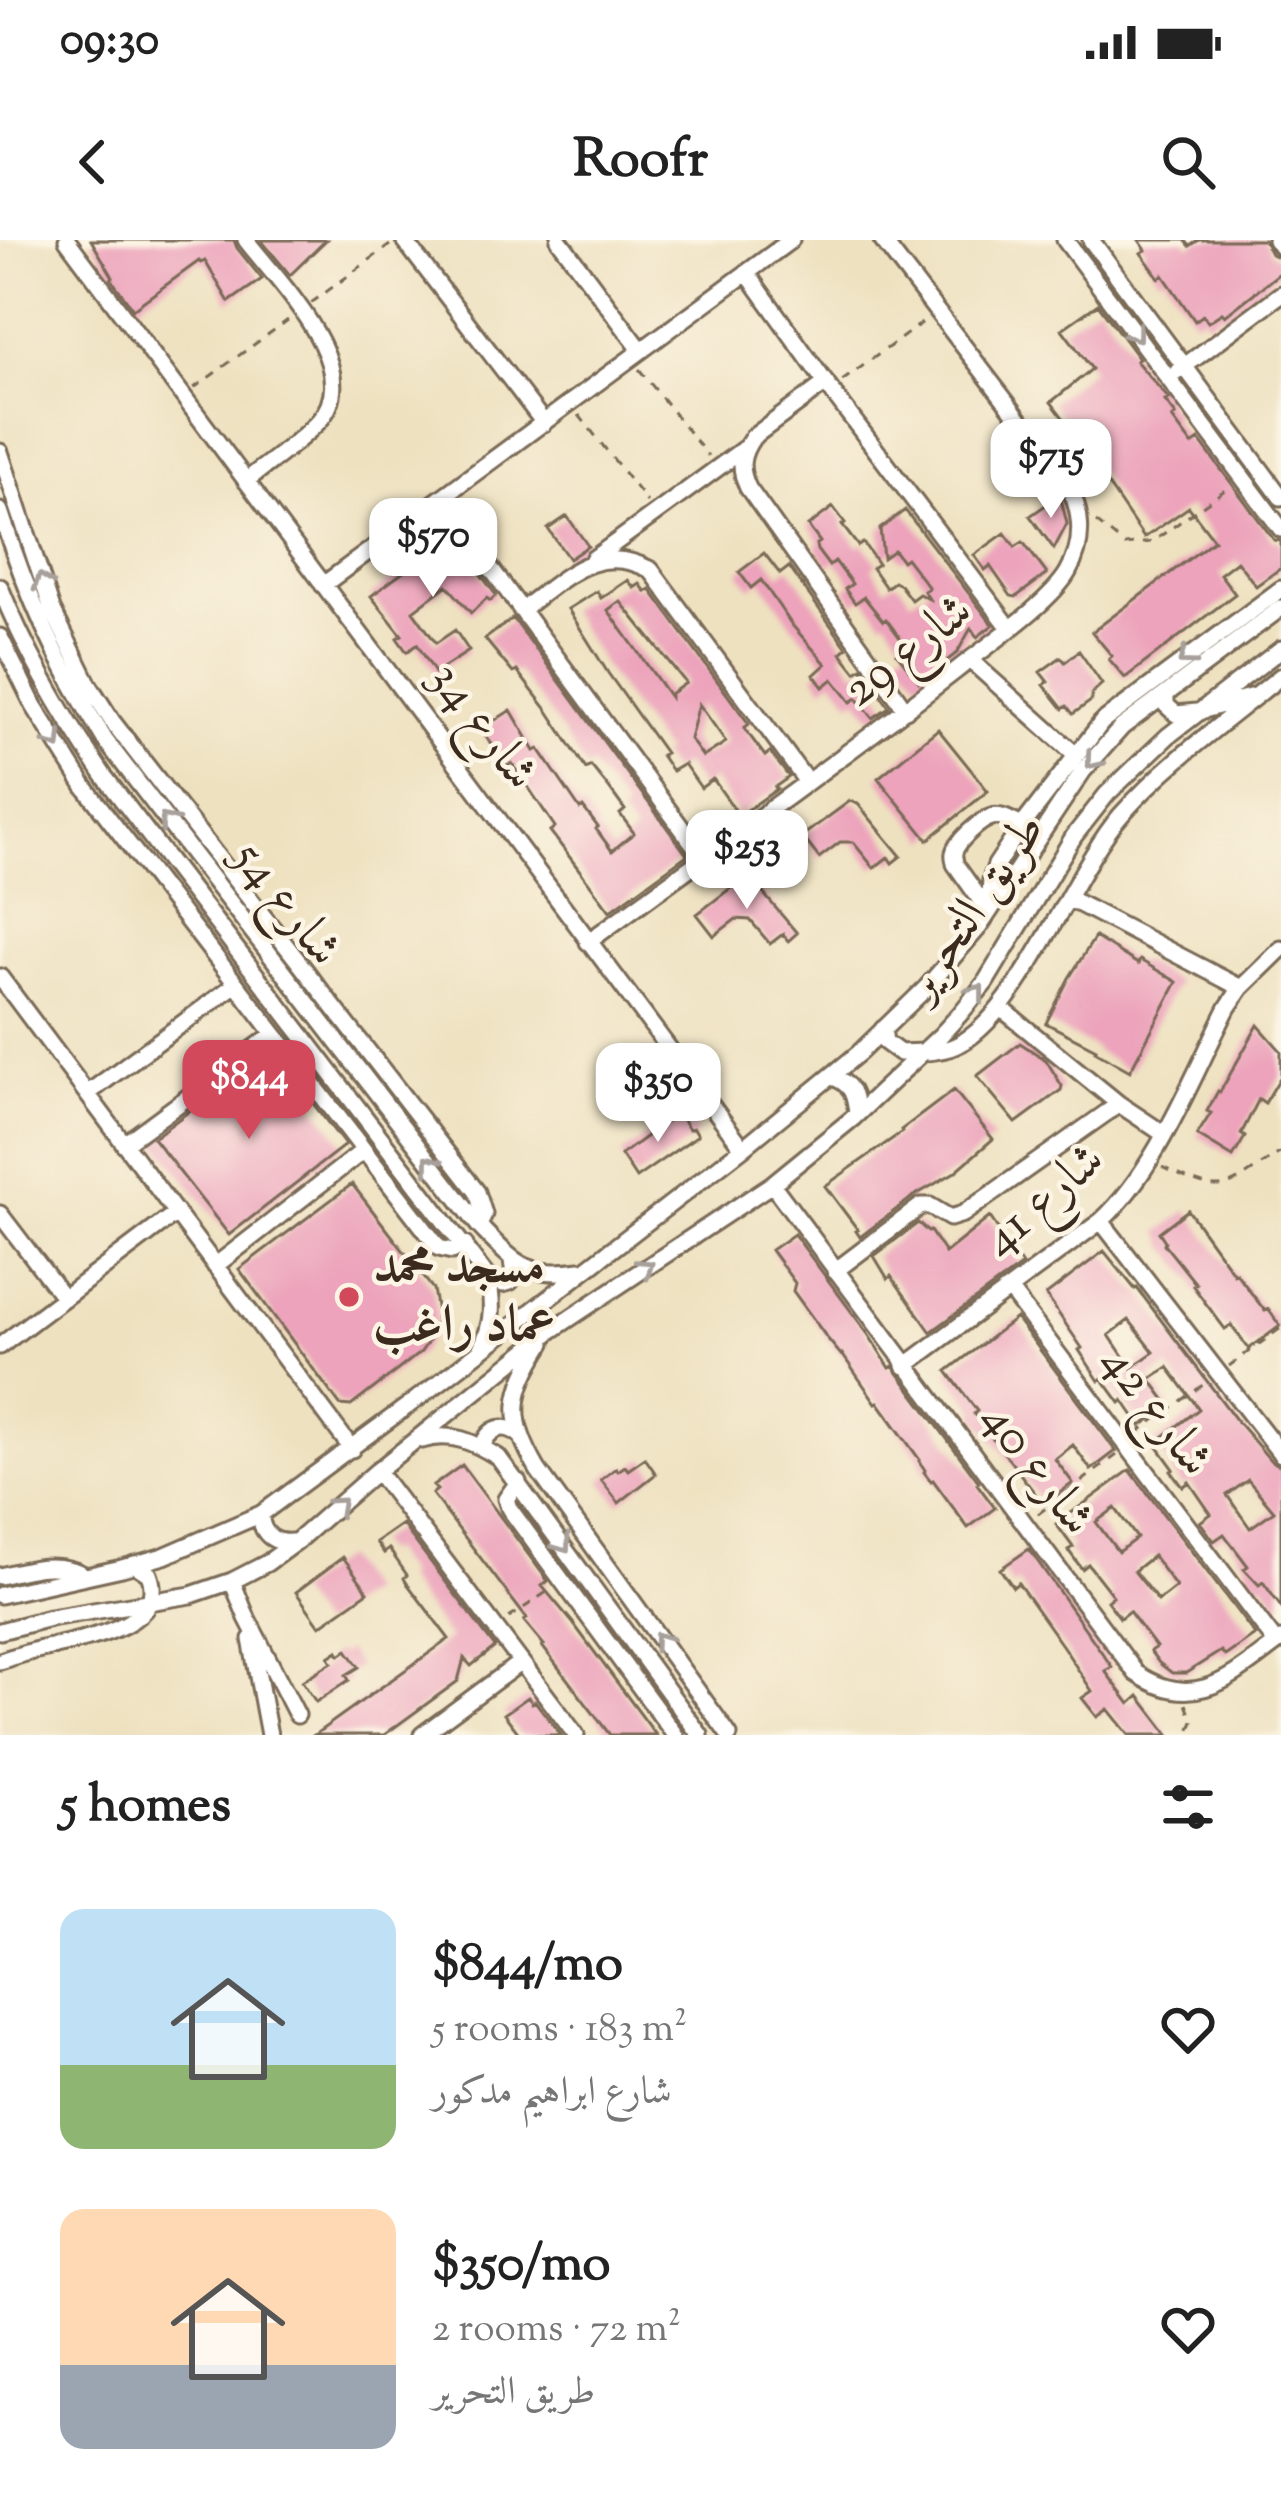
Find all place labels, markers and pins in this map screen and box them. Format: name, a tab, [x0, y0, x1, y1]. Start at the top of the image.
pin: $715	[980, 419, 1122, 521]
pin: $570	[362, 498, 504, 600]
pin: $253	[676, 810, 818, 912]
pin: $844	[178, 1040, 320, 1142]
pin: $350	[587, 1043, 729, 1145]
place label: مسجد محمد عماد راغب	[373, 1232, 555, 1364]
marker: مسجد محمد عماد راغب	[336, 1284, 362, 1310]

